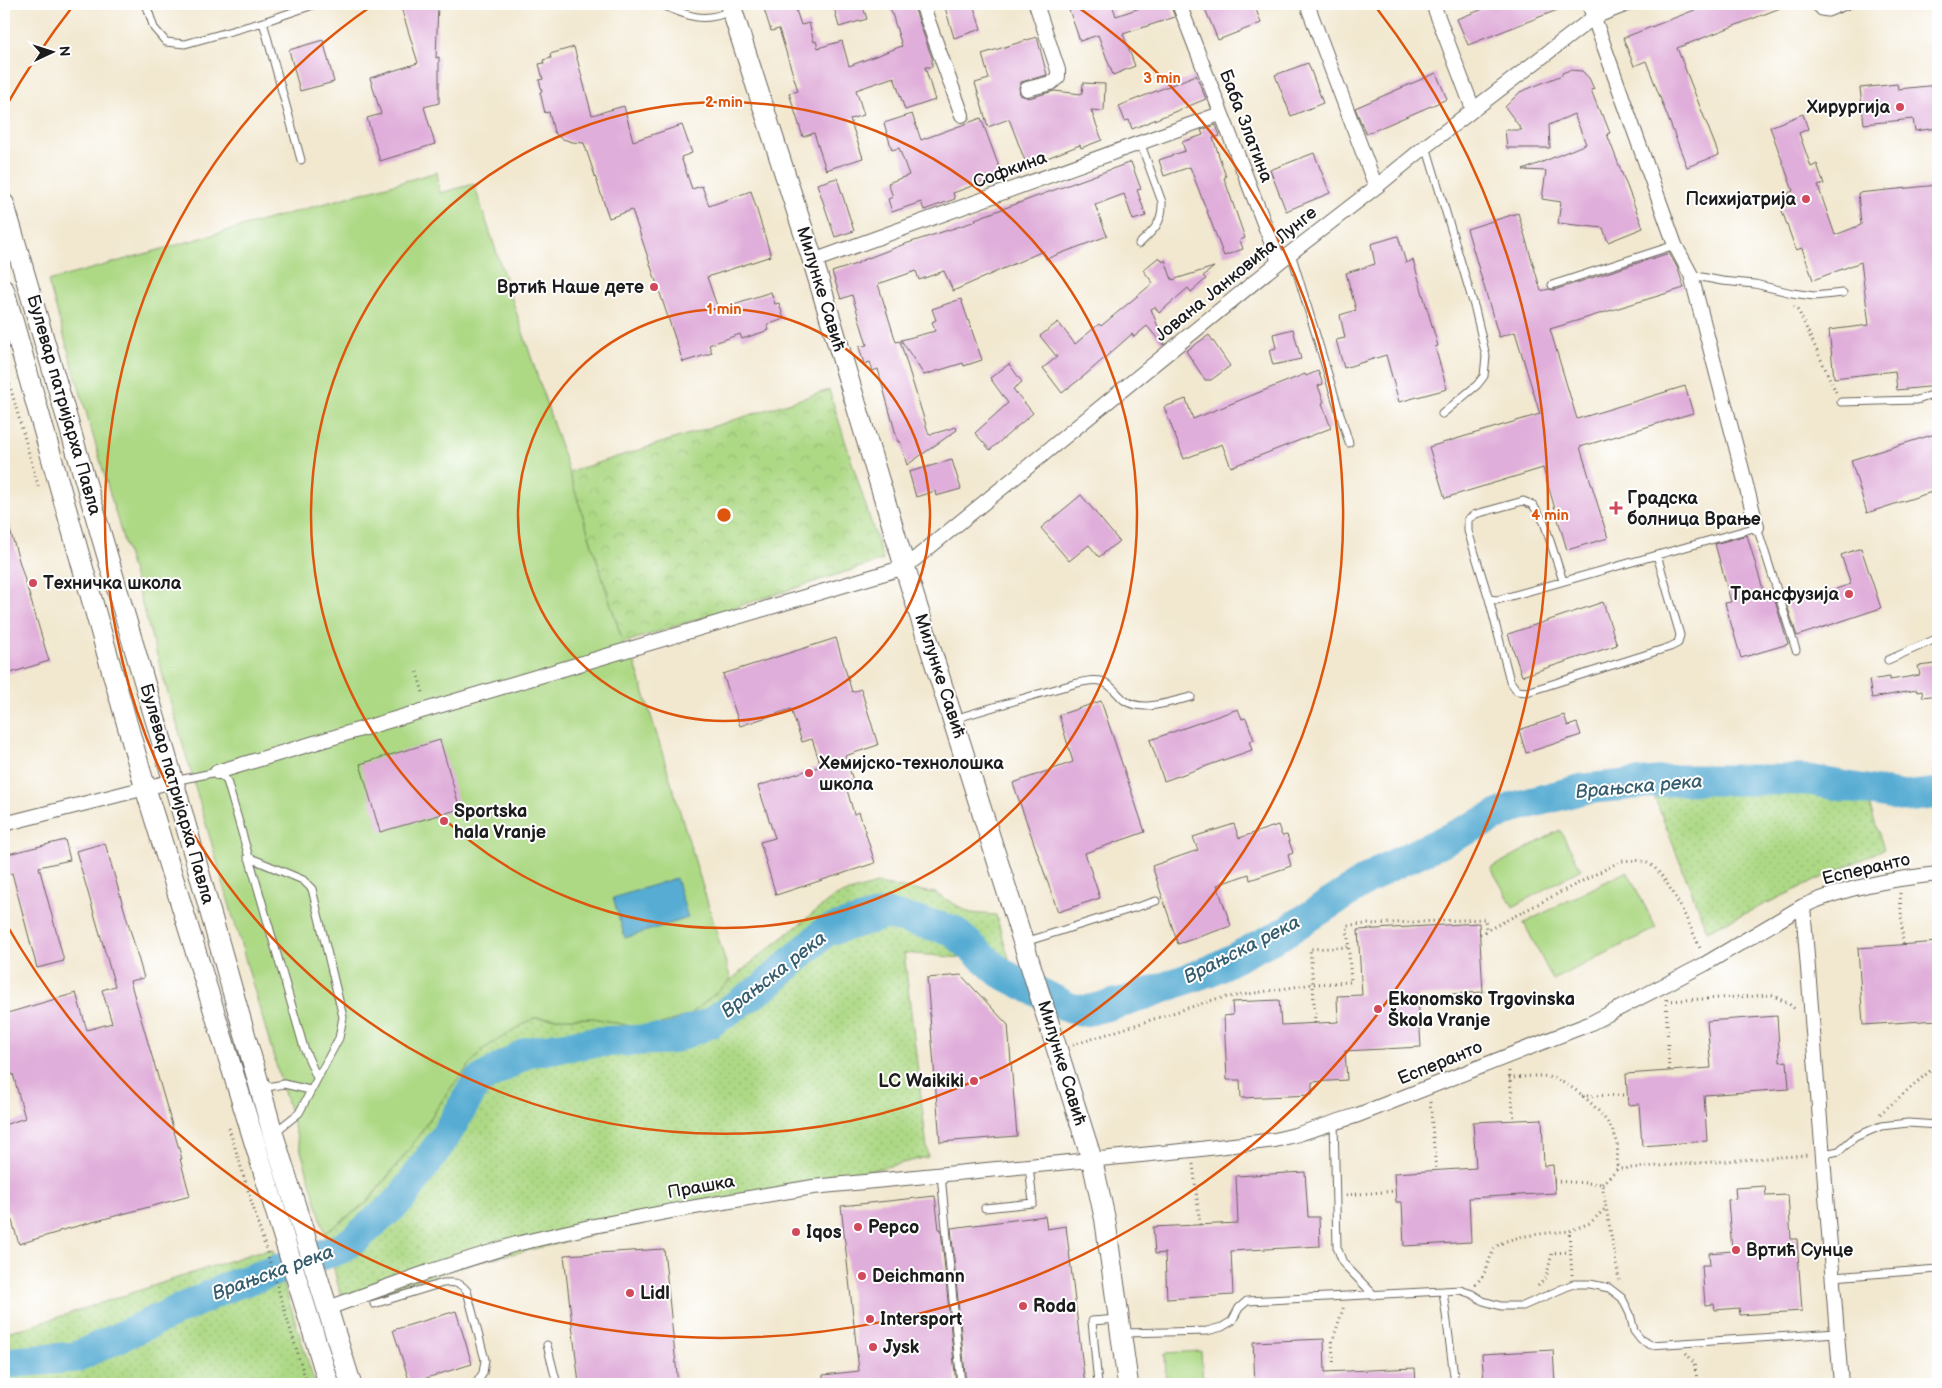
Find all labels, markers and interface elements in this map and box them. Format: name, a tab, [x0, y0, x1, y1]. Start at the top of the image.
north arrow	[28, 28, 78, 78]
text: N	[56, 45, 73, 57]
street label: Баба Златина	[1215, 67, 1277, 186]
text: 3 min	[1143, 69, 1181, 88]
text: 2 min	[705, 93, 743, 112]
place label: Хирургија	[1806, 97, 1891, 118]
marker: Хирургија	[1894, 101, 1906, 113]
street label: Софкина	[970, 147, 1050, 193]
place label: Психијатрија	[1685, 189, 1797, 210]
marker: Психијатрија	[1800, 193, 1812, 205]
street label: Јована Јанковића Лунге	[1151, 202, 1321, 346]
street label: Милунке Савић	[792, 224, 850, 354]
place label: Вртић Наше дете	[497, 277, 644, 298]
marker: Вртић Наше дете	[648, 281, 660, 293]
street label: Булевар патријарха Павла	[22, 292, 106, 518]
text: 1 min	[706, 300, 742, 319]
place label: Градска болница Врање	[1627, 488, 1761, 530]
marker: Градска болница Врање	[1609, 501, 1623, 515]
centre of rings	[715, 506, 733, 524]
text: 4 min	[1531, 506, 1569, 525]
place label: Техничка школа	[43, 573, 182, 594]
marker: Техничка школа	[27, 577, 39, 589]
place label: Трансфузија	[1730, 584, 1840, 605]
marker: Трансфузија	[1843, 588, 1855, 600]
street label: Милунке Савић	[910, 611, 970, 741]
street label: Булевар патријарха Павла	[135, 681, 219, 907]
place label: Хемијско-технолошка школа	[818, 753, 1004, 795]
marker: Хемијско-технолошка школа	[803, 767, 815, 779]
water label: Врањска река	[1575, 770, 1703, 804]
place label: Sportska hala Vranje	[454, 801, 546, 843]
marker: Sportska hala Vranje	[438, 815, 450, 827]
street label: Есперанто	[1820, 849, 1912, 889]
water label: Врањска река	[1180, 911, 1304, 989]
water label: Врањска река	[717, 927, 831, 1023]
place label: Ekonomsko Trgovinska Škola Vranje	[1388, 989, 1575, 1031]
street label: Милунке Савић	[1033, 998, 1091, 1128]
marker: Ekonomsko Trgovinska Škola Vranje	[1372, 1003, 1384, 1015]
street label: Есперанто	[1395, 1037, 1485, 1089]
place label: LC Waikiki	[878, 1071, 964, 1092]
marker: LC Waikiki	[968, 1075, 980, 1087]
street label: Прашка	[666, 1171, 737, 1203]
place label: Pepco	[868, 1217, 919, 1238]
marker: Pepco	[852, 1221, 864, 1233]
place label: Iqos	[806, 1222, 842, 1243]
marker: Iqos	[790, 1226, 802, 1238]
water label: Врањска река	[209, 1240, 337, 1306]
place label: Вртић Сунце	[1746, 1240, 1853, 1261]
marker: Вртић Сунце	[1730, 1244, 1742, 1256]
place label: Deichmann	[872, 1266, 965, 1287]
marker: Deichmann	[856, 1270, 868, 1282]
place label: Lidl	[640, 1283, 670, 1304]
marker: Lidl	[624, 1287, 636, 1299]
place label: Roda	[1033, 1296, 1076, 1317]
marker: Roda	[1017, 1300, 1029, 1312]
place label: Intersport	[880, 1309, 962, 1330]
marker: Intersport	[864, 1313, 876, 1325]
place label: Jysk	[883, 1337, 920, 1358]
marker: Jysk	[867, 1341, 879, 1353]

